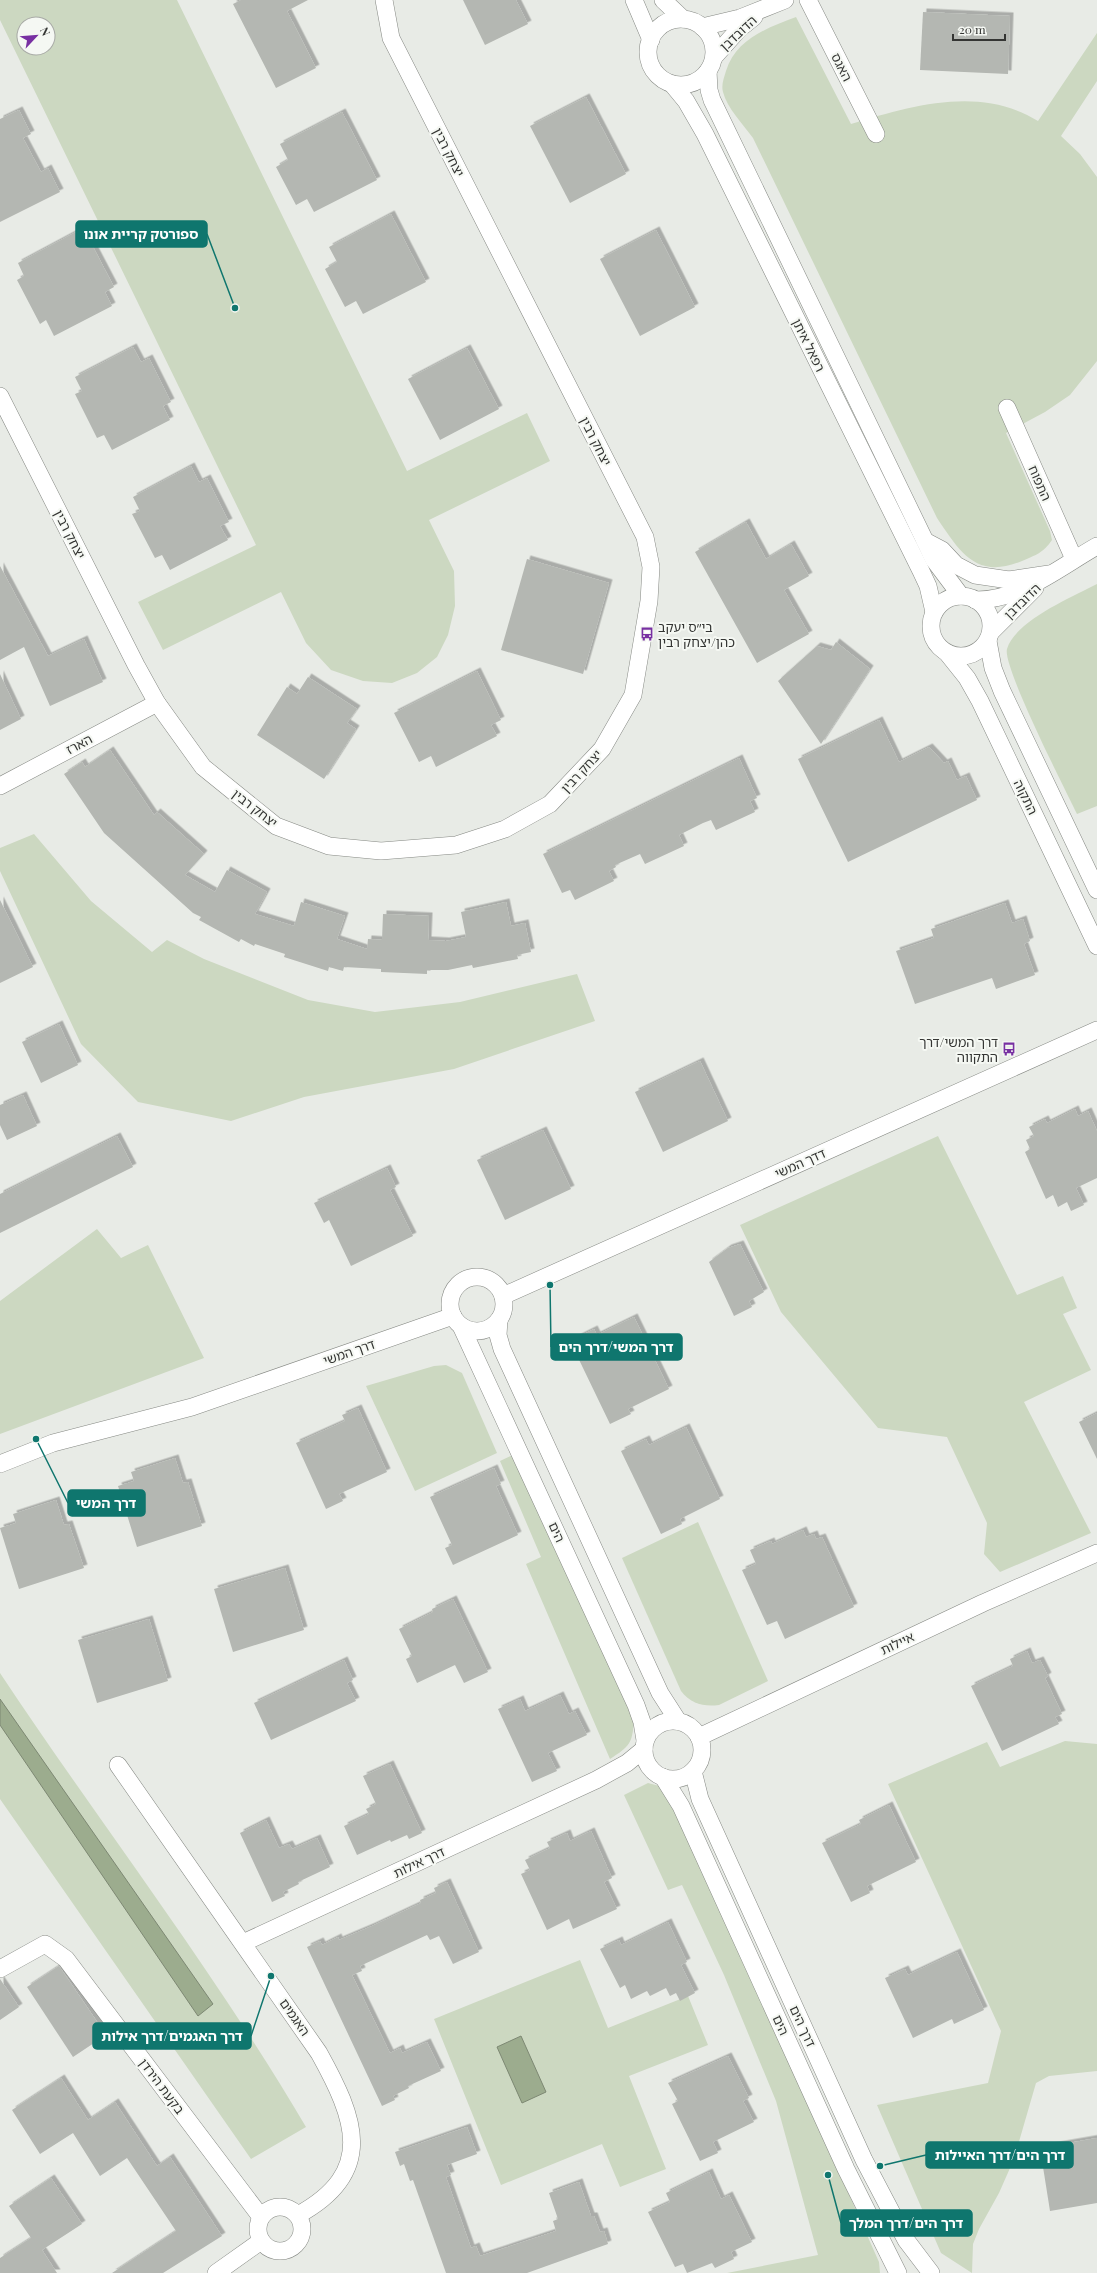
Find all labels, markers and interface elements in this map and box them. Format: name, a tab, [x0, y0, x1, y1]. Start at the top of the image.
street label: הדובדבן	[716, 11, 760, 54]
north arrow	[16, 16, 56, 56]
scale bar	[953, 16, 1005, 42]
text: 20 m	[959, 21, 986, 37]
text: N	[37, 25, 54, 38]
street label: האגס	[828, 50, 857, 84]
street label: יצחק רבין	[430, 124, 469, 179]
callout: ספורטק קריית אונו	[76, 221, 207, 247]
text: ספורטק קריית אונו	[83, 224, 199, 243]
street label: רפאל איתן	[789, 315, 830, 374]
street label: יצחק רבין	[577, 413, 616, 468]
street label: התפוח	[1025, 462, 1056, 503]
street label: יצחק רבין	[51, 506, 90, 561]
street label: הדובדבן	[1000, 579, 1044, 622]
place label: בי״ס יעקב כהן/יצחק רבין	[658, 618, 735, 650]
bus stop icon: בי״ס יעקב כהן/יצחק רבין	[639, 626, 655, 642]
street label: הארז	[63, 730, 95, 758]
street label: יצחק רבין	[556, 746, 605, 796]
street label: התקוה	[1011, 776, 1042, 817]
street label: יצחק רבין	[229, 785, 281, 831]
place label: דרך המשי/דרך התקווה	[919, 1033, 998, 1065]
bus stop icon: דרך המשי/דרך התקווה	[1001, 1041, 1017, 1057]
street label: דדך המשי	[772, 1144, 828, 1181]
callout: דרך המשי/דרך הים	[551, 1334, 682, 1360]
street label: דרך המשי	[321, 1335, 377, 1368]
text: דרך המשי/דרך הים	[558, 1337, 674, 1356]
callout: דרך המשי	[68, 1490, 145, 1516]
text: דרך המשי	[76, 1493, 136, 1512]
street label: הים	[545, 1519, 569, 1545]
street label: איילות	[877, 1627, 916, 1658]
street label: דרך אילות	[390, 1842, 447, 1881]
street label: האגמים	[276, 1995, 314, 2039]
street label: דרך הים	[786, 2002, 820, 2049]
street label: הים	[769, 2012, 793, 2038]
callout: דרך האגמים/דרך אילות	[93, 2023, 251, 2049]
text: דרך האגמים/דרך אילות	[101, 2026, 243, 2045]
street label: בקעת הירדן	[136, 2055, 189, 2117]
callout: דרך הים/דרך האיילות	[926, 2142, 1073, 2168]
text: דרך הים/דרך האיילות	[935, 2145, 1065, 2164]
callout: דרך הים/דרך המלך	[841, 2210, 972, 2236]
text: דרך הים/דרך המלך	[849, 2213, 963, 2232]

